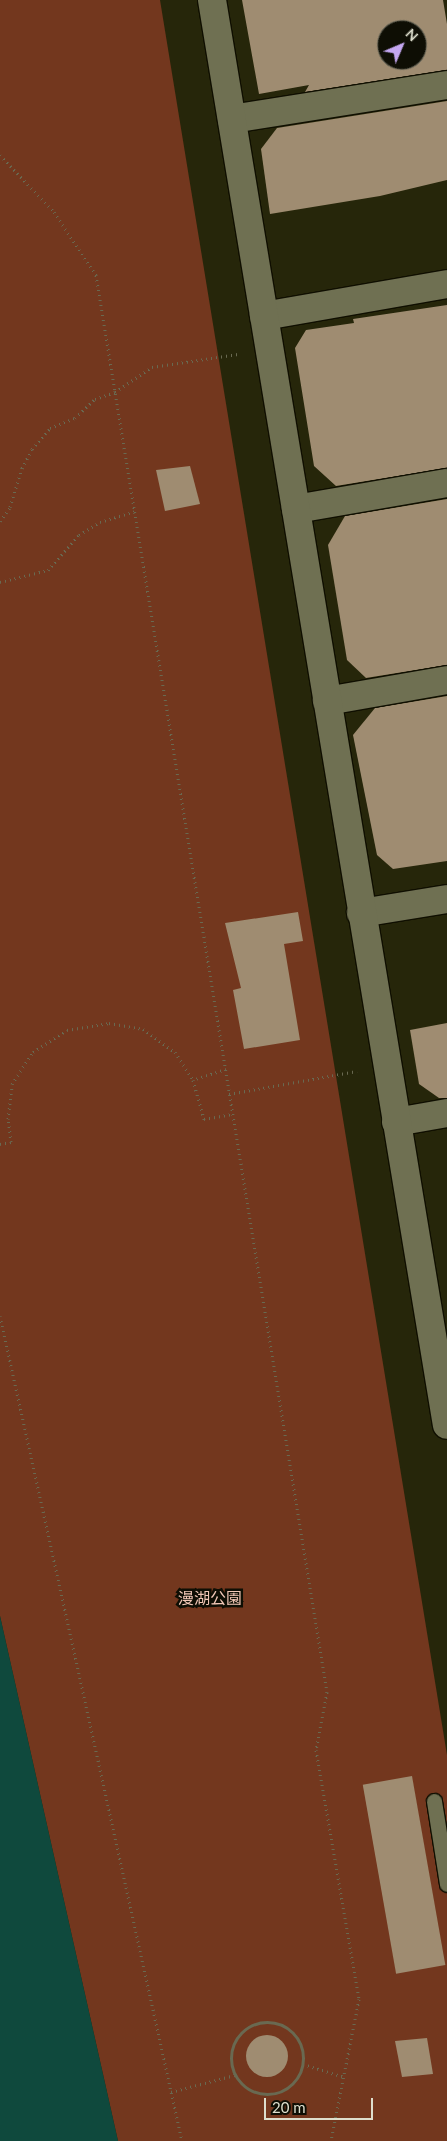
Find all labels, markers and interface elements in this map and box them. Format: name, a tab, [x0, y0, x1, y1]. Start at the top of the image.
north arrow	[377, 20, 427, 70]
text: N	[402, 25, 422, 45]
park label: 漫湖公園	[178, 1588, 242, 1608]
scale bar	[267, 2088, 376, 2120]
text: 20 m	[272, 2098, 306, 2116]

